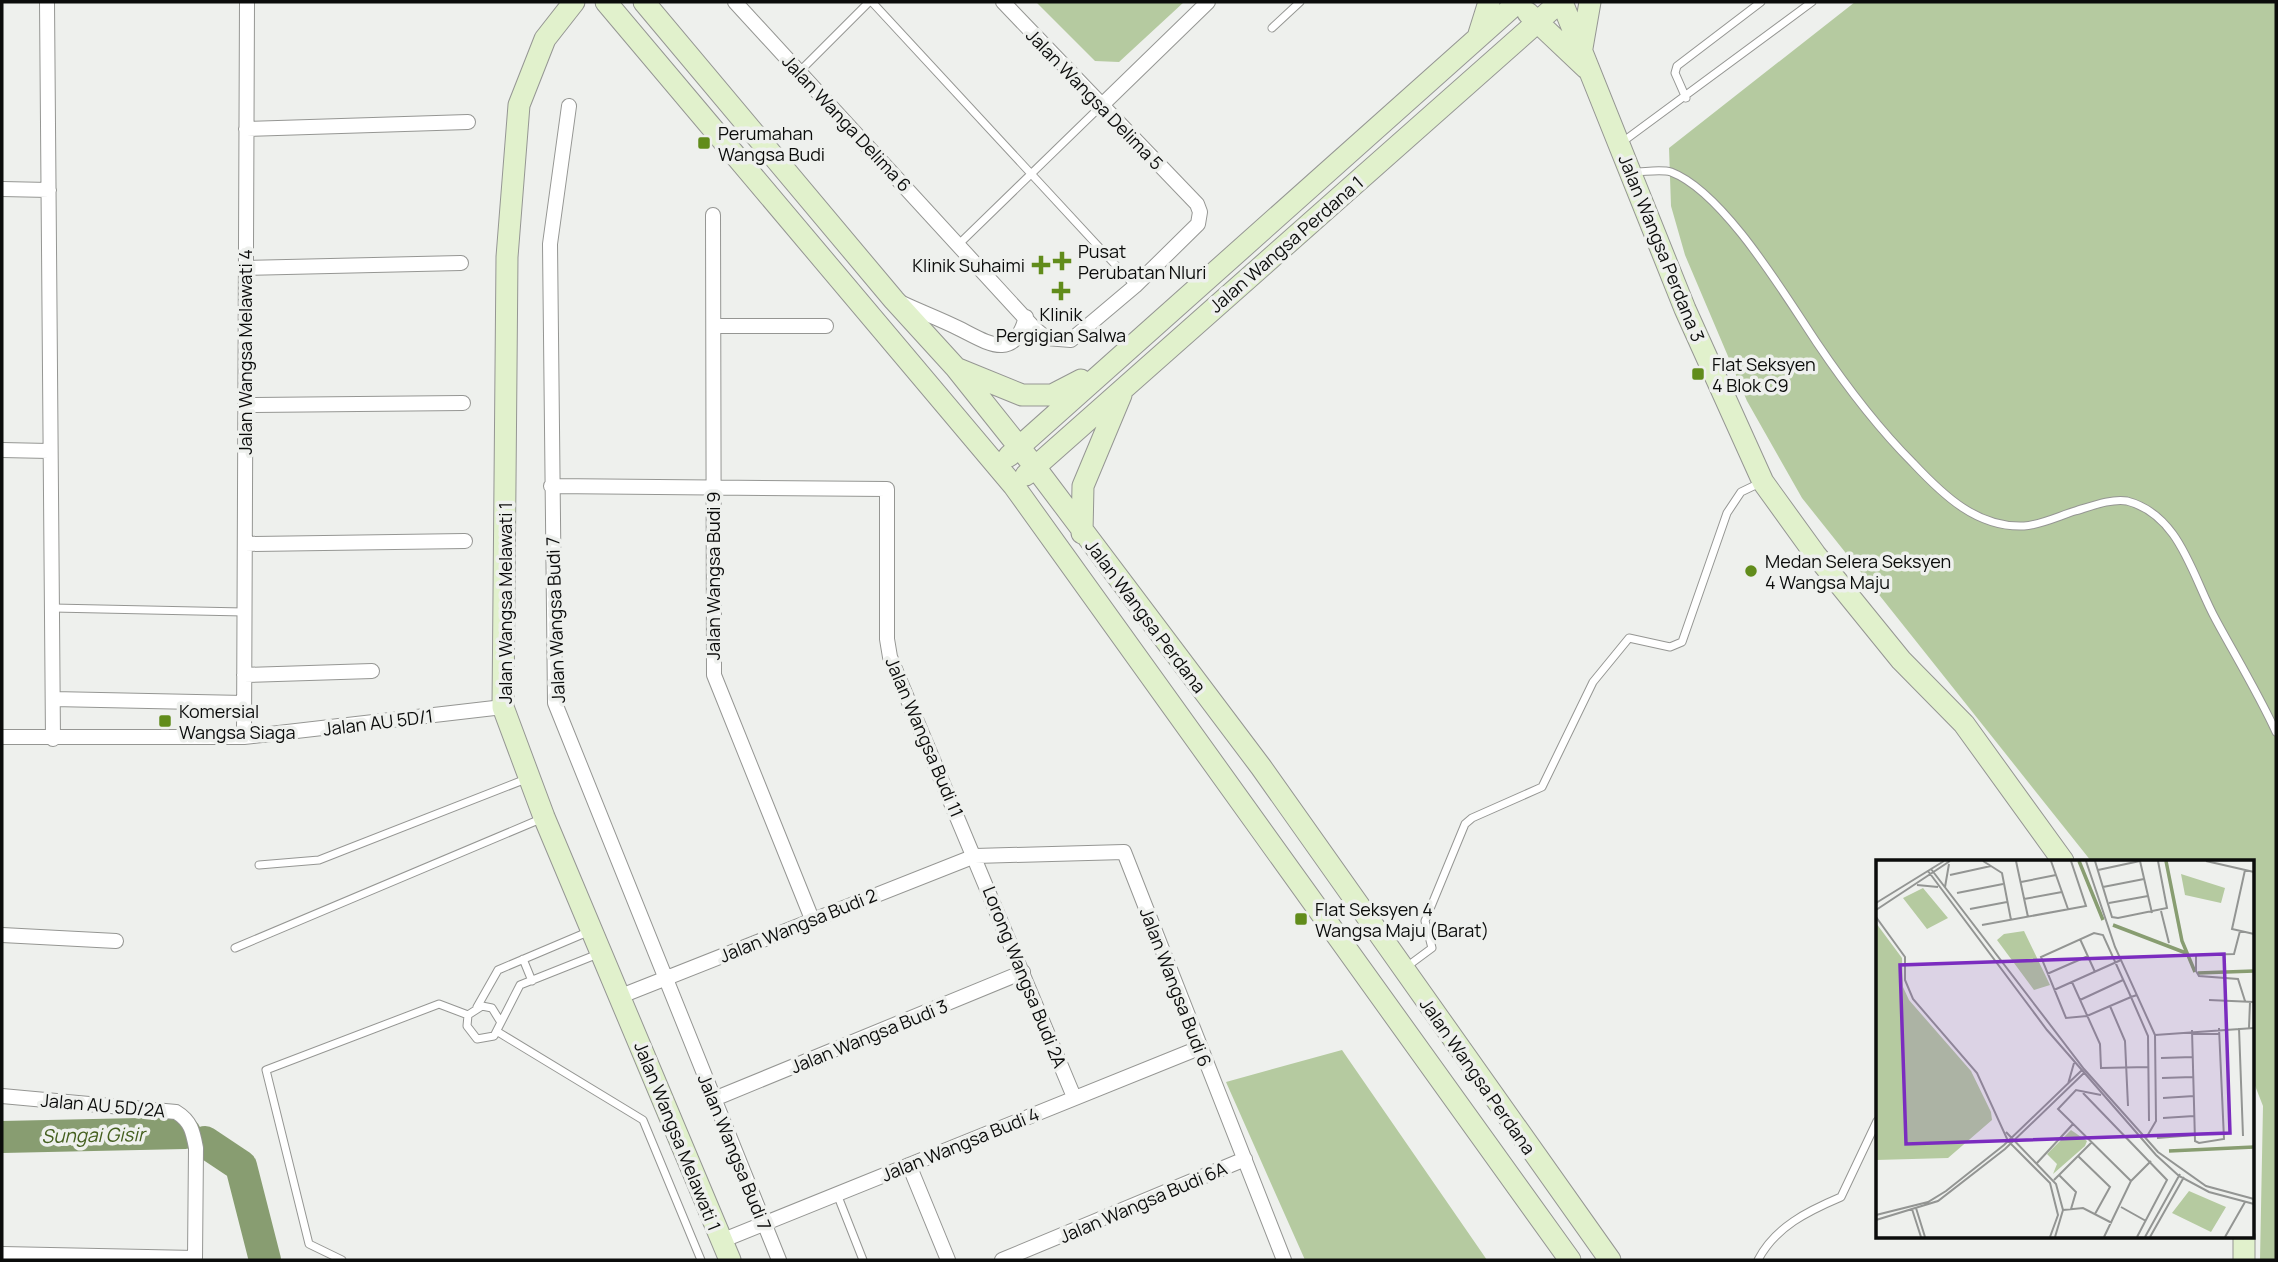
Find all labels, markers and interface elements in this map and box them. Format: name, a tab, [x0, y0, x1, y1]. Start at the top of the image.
street label: Jalan Wangsa Delima 5	[1021, 23, 1169, 175]
street label: Jalan Wanga Delima 6	[777, 49, 917, 197]
place label: Perumahan Wangsa Budi	[718, 121, 825, 166]
marker: Perumahan Wangsa Budi	[696, 135, 712, 151]
street label: Jalan Wangsa Perdana 3	[1613, 151, 1711, 345]
street label: Jalan Wangsa Perdana 1	[1204, 170, 1368, 318]
place label: Pusat Perubatan Nluri	[1078, 239, 1207, 284]
street label: Jalan Wangsa Melawati 4	[233, 249, 257, 455]
marker: Pusat Perubatan Nluri	[1052, 251, 1072, 271]
place label: Klinik Suhaimi	[912, 253, 1025, 277]
marker: Klinik Suhaimi	[1031, 255, 1051, 275]
marker: Klinik Pergigian Salwa	[1051, 281, 1071, 301]
place label: Klinik Pergigian Salwa	[996, 302, 1126, 347]
place label: Flat Seksyen 4 Blok C9	[1712, 352, 1816, 397]
marker: Flat Seksyen 4 Blok C9	[1690, 366, 1706, 382]
street label: Jalan Wangsa Budi 9	[701, 492, 725, 660]
street label: Jalan Wangsa Melawati 1	[493, 502, 517, 704]
street label: Jalan Wangsa Perdana	[1080, 534, 1212, 698]
street label: Jalan Wangsa Budi 7	[540, 536, 570, 704]
place label: Medan Selera Seksyen 4 Wangsa Maju	[1765, 549, 1951, 594]
marker: Medan Selera Seksyen 4 Wangsa Maju	[1743, 563, 1759, 579]
street label: Jalan Wangsa Budi 11	[880, 653, 970, 821]
place label: Komersial Wangsa Siaga	[179, 699, 295, 744]
street label: Jalan AU 5D/1	[322, 703, 434, 741]
marker: Komersial Wangsa Siaga	[157, 713, 173, 729]
inset map	[1876, 860, 2254, 1238]
street label: Jalan Wangsa Budi 2	[716, 882, 880, 968]
street label: Lorong Wangsa Budi 2A	[978, 883, 1073, 1072]
place label: Flat Seksyen 4 Wangsa Maju (Barat)	[1315, 897, 1489, 942]
street label: Jalan Wangsa Budi 6	[1135, 904, 1217, 1070]
marker: Flat Seksyen 4 Wangsa Maju (Barat)	[1293, 911, 1309, 927]
street label: Jalan Wangsa Perdana	[1415, 993, 1541, 1159]
street label: Jalan Wangsa Budi 3	[787, 994, 951, 1078]
street label: Jalan Wangsa Melawati 1	[629, 1038, 727, 1234]
street label: Jalan Wangsa Budi 7	[693, 1070, 777, 1234]
street label: Jalan AU 5D/2A	[40, 1088, 167, 1122]
street label: Jalan Wangsa Budi 4	[878, 1101, 1042, 1187]
water label: Sungai Gisir	[41, 1121, 147, 1149]
street label: Jalan Wangsa Budi 6A	[1055, 1156, 1231, 1248]

